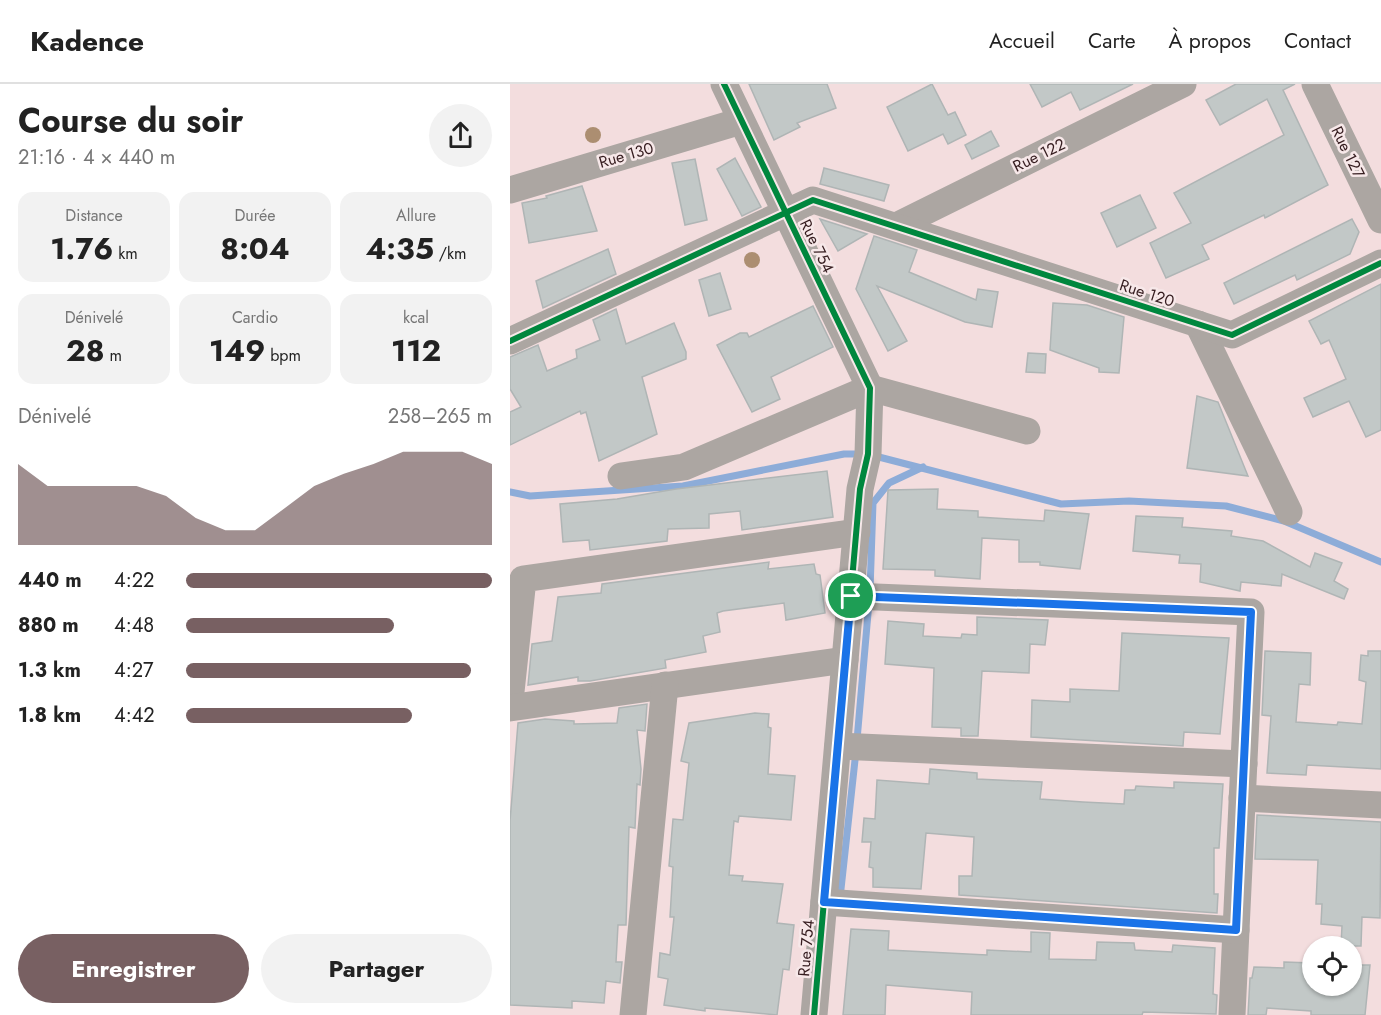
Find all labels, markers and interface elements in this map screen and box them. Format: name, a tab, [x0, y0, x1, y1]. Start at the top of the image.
text: Kadence	[30, 21, 144, 62]
text: Accueil	[989, 26, 1055, 56]
text: Carte	[1088, 26, 1136, 56]
text: À propos	[1169, 26, 1251, 56]
text: Contact	[1284, 26, 1351, 56]
text: Course du soir	[18, 97, 243, 144]
button: share	[429, 104, 492, 167]
street label: Rue 127	[1326, 122, 1371, 182]
street label: Rue 122	[1009, 132, 1069, 178]
street label: Rue 130	[596, 136, 656, 174]
text: 21:16 · 4 × 440 m	[18, 143, 175, 172]
text: Distance	[65, 204, 123, 227]
text: Durée	[234, 204, 276, 227]
text: Allure	[396, 204, 436, 227]
street label: Rue 754	[794, 215, 840, 277]
text: 1.76	[50, 227, 113, 270]
text: 8:04	[220, 227, 290, 270]
text: 4:35	[365, 227, 434, 270]
text: km	[113, 242, 138, 265]
text: /km	[434, 242, 467, 265]
street label: Rue 120	[1117, 273, 1177, 313]
text: Dénivelé	[65, 306, 123, 329]
text: Cardio	[232, 306, 278, 329]
text: kcal	[403, 306, 429, 329]
text: 28	[66, 329, 105, 372]
text: 149	[209, 329, 265, 372]
text: 112	[391, 329, 441, 372]
text: m	[105, 344, 122, 367]
text: bpm	[265, 344, 301, 367]
text: Dénivelé	[18, 402, 91, 431]
text: 258–265 m	[388, 402, 492, 431]
text: 440 m	[18, 566, 82, 595]
text: 4:22	[114, 566, 154, 595]
pin	[825, 570, 876, 621]
icon: arrive	[834, 579, 867, 612]
text: 880 m	[18, 611, 79, 640]
text: 4:48	[114, 611, 154, 640]
text: 1.3 km	[18, 656, 81, 685]
text: 4:27	[114, 656, 154, 685]
text: 1.8 km	[18, 701, 81, 730]
text: 4:42	[114, 701, 155, 730]
street label: Rue 754	[792, 919, 820, 977]
button: Enregistrer	[18, 934, 249, 1003]
button: Partager	[261, 934, 492, 1003]
map controls	[1302, 936, 1362, 996]
button: locate	[1302, 936, 1362, 996]

